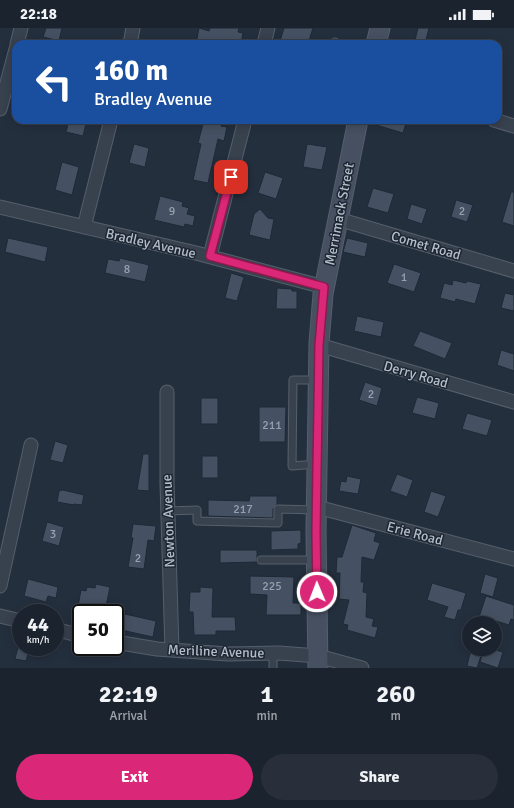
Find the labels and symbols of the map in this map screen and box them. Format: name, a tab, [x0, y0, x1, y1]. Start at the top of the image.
pin	[214, 160, 248, 194]
street label: Merrimack Street	[321, 161, 358, 267]
house number: 9	[169, 204, 175, 219]
house number: 2	[459, 204, 465, 219]
street label: Bradley Avenue	[104, 225, 198, 262]
street label: Comet Road	[389, 227, 463, 264]
house number: 8	[124, 262, 130, 277]
house number: 1	[401, 270, 407, 285]
street label: Derry Road	[382, 357, 450, 392]
house number: 2	[368, 387, 374, 402]
house number: 211	[262, 418, 282, 433]
street label: Newton Avenue	[158, 474, 179, 568]
house number: 217	[233, 502, 253, 517]
street label: Erie Road	[385, 518, 445, 549]
house number: 3	[50, 527, 56, 542]
house number: 2	[135, 551, 141, 566]
position arrow	[296, 571, 338, 613]
house number: 225	[262, 579, 282, 594]
speed limit sign: 50	[72, 604, 124, 656]
street label: Meriline Avenue	[167, 641, 265, 662]

